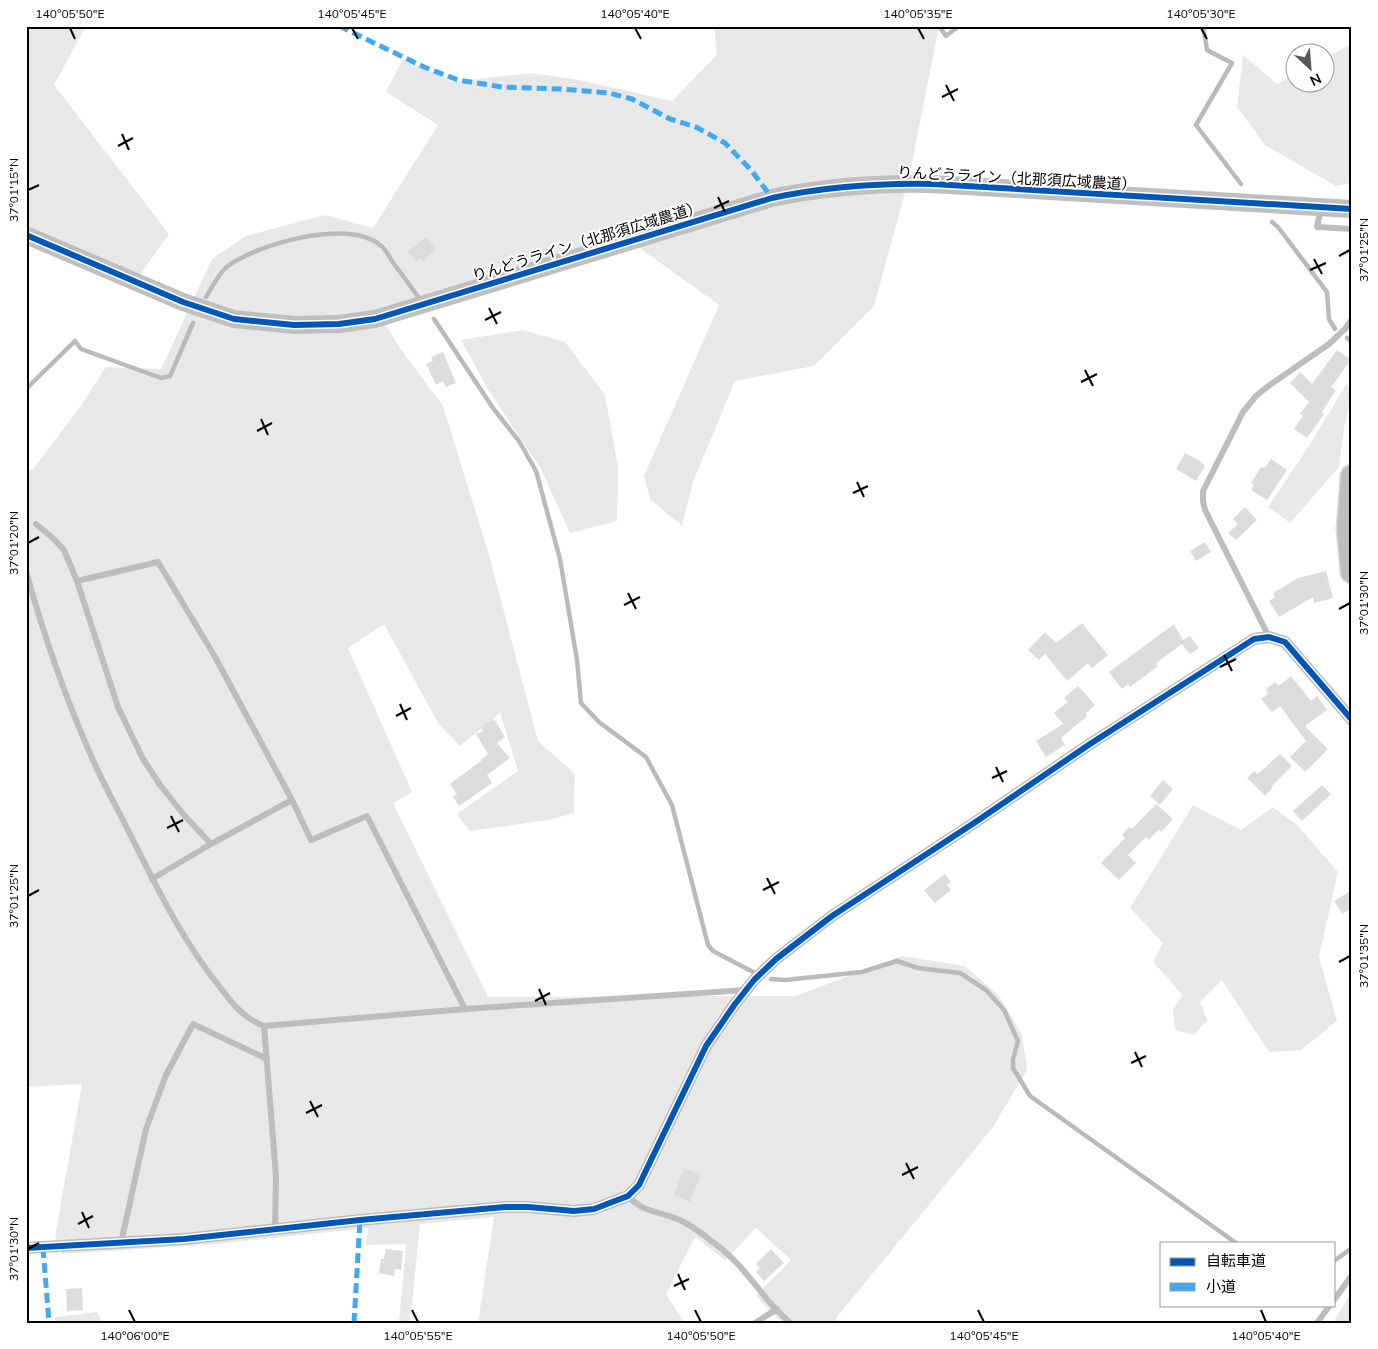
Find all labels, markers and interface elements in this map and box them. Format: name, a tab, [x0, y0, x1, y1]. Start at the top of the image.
text: 140°05'50"E	[35, 6, 105, 21]
text: 140°05'45"E	[317, 6, 387, 21]
text: 140°05'40"E	[600, 6, 670, 21]
text: 140°05'35"E	[883, 6, 953, 21]
text: 140°05'30"E	[1166, 6, 1236, 21]
north arrow	[1286, 42, 1336, 92]
text: N	[1307, 69, 1324, 90]
text: 37°01'15"N	[6, 158, 21, 222]
street label: りんどうライン（北那須広域農道）	[897, 162, 1137, 194]
street label: りんどうライン（北那須広域農道）	[470, 197, 704, 285]
text: 37°01'25"N	[1356, 218, 1371, 282]
text: 37°01'20"N	[6, 511, 21, 575]
text: 37°01'30"N	[1356, 571, 1371, 635]
text: 37°01'25"N	[6, 864, 21, 928]
text: 37°01'35"N	[1356, 924, 1371, 988]
text: 37°01'30"N	[6, 1217, 21, 1281]
legend	[1160, 1242, 1336, 1306]
text: 自転車道	[1206, 1251, 1266, 1270]
text: 小道	[1206, 1277, 1236, 1296]
text: 140°06'00"E	[100, 1328, 170, 1343]
text: 140°05'55"E	[383, 1328, 453, 1343]
text: 140°05'50"E	[666, 1328, 736, 1343]
text: 140°05'45"E	[949, 1328, 1019, 1343]
text: 140°05'40"E	[1231, 1328, 1301, 1343]

